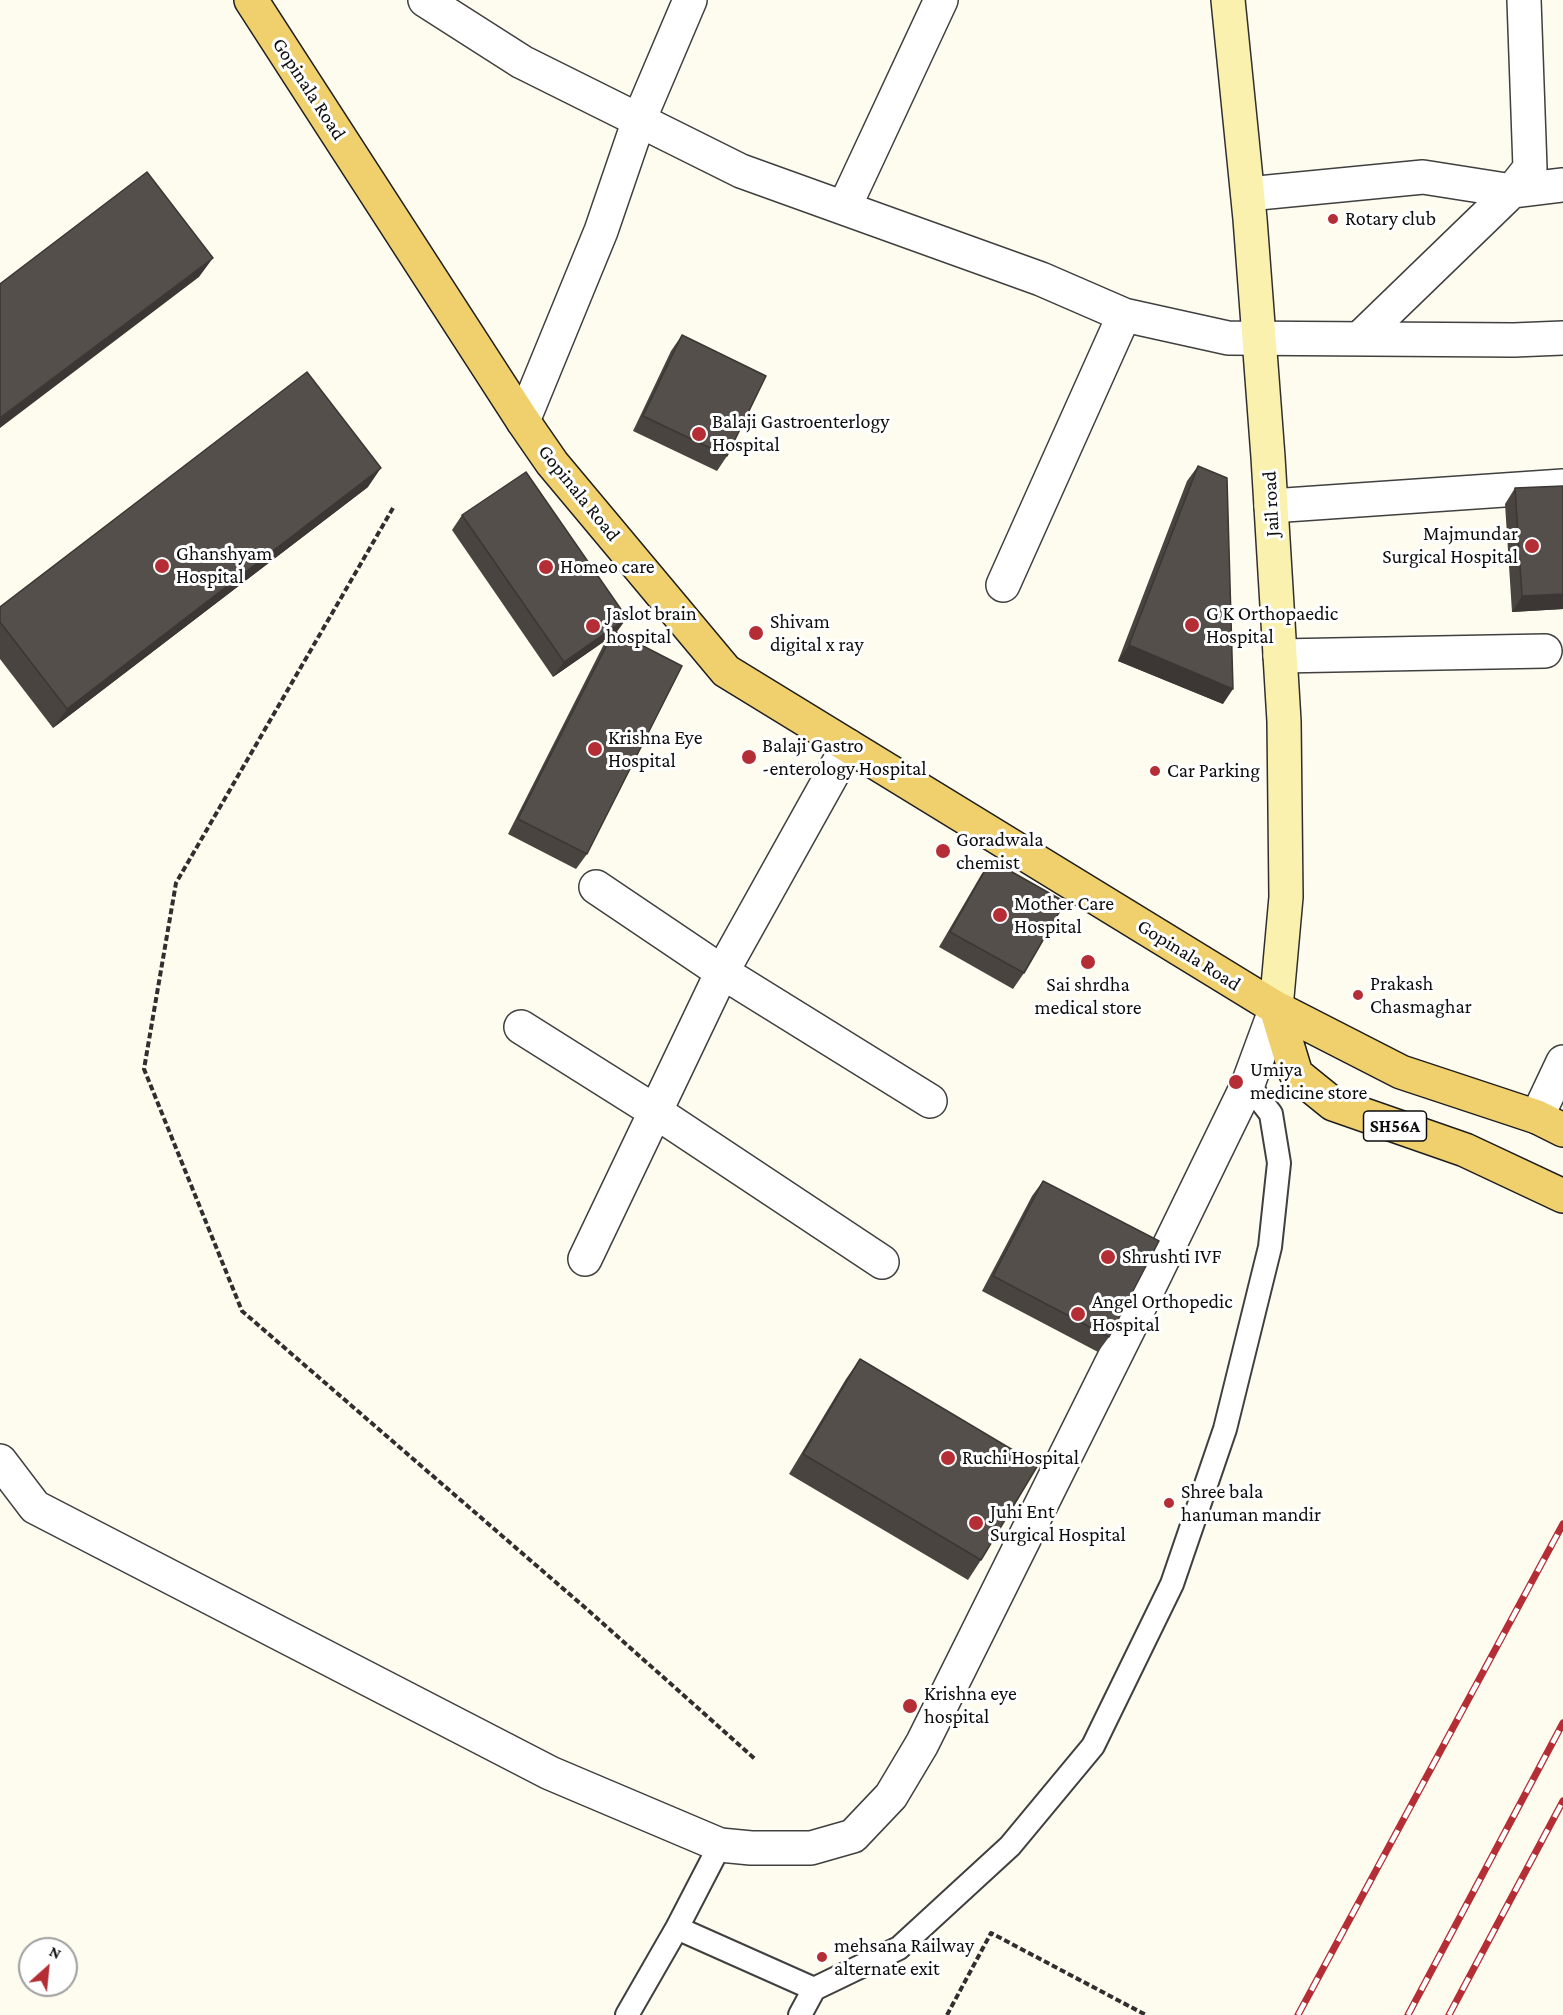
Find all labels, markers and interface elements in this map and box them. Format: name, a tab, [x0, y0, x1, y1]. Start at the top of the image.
street label: Gopinala Road	[267, 33, 351, 145]
place label: Rotary club	[1345, 207, 1436, 231]
marker: Rotary club	[1326, 212, 1340, 226]
place label: Balaji Gastroenterlogy Hospital	[712, 410, 889, 457]
marker: Balaji Gastroenterlogy Hospital	[690, 425, 708, 443]
street label: Gopinala Road	[533, 440, 625, 546]
street label: Jail road	[1257, 471, 1285, 537]
place label: Majmundar Surgical Hospital	[1382, 522, 1518, 569]
marker: Majmundar Surgical Hospital	[1523, 537, 1541, 555]
place label: Ghanshyam Hospital	[176, 542, 272, 589]
place label: Homeo care	[560, 555, 655, 579]
marker: Ghanshyam Hospital	[153, 557, 171, 575]
marker: Homeo care	[537, 558, 555, 576]
place label: Jaslot brain hospital	[606, 602, 697, 649]
place label: G K Orthopaedic Hospital	[1206, 602, 1338, 649]
place label: Shivam digital x ray	[770, 610, 864, 657]
marker: G K Orthopaedic Hospital	[1183, 616, 1201, 634]
marker: Jaslot brain hospital	[584, 617, 602, 635]
marker: Shivam digital x ray	[747, 624, 765, 642]
place label: Krishna Eye Hospital	[608, 726, 702, 773]
place label: Balaji Gastro -enterology Hospital	[762, 734, 926, 781]
marker: Krishna Eye Hospital	[586, 740, 604, 758]
marker: Balaji Gastro -enterology Hospital	[740, 748, 758, 766]
place label: Car Parking	[1167, 759, 1260, 783]
marker: Car Parking	[1148, 764, 1162, 778]
place label: Goradwala chemist	[956, 828, 1043, 875]
marker: Goradwala chemist	[934, 842, 952, 860]
place label: Mother Care Hospital	[1014, 892, 1114, 939]
marker: Mother Care Hospital	[991, 906, 1009, 924]
street label: Gopinala Road	[1133, 914, 1245, 996]
marker: Sai shrdha medical store	[1079, 953, 1097, 971]
place label: Prakash Chasmaghar	[1370, 972, 1472, 1019]
place label: Sai shrdha medical store	[1035, 973, 1141, 1020]
marker: Prakash Chasmaghar	[1351, 988, 1365, 1002]
place label: Umiya medicine store	[1250, 1058, 1367, 1105]
marker: Umiya medicine store	[1227, 1073, 1245, 1091]
road number: SH56A	[1364, 1111, 1426, 1141]
place label: Shrushti IVF	[1122, 1245, 1221, 1269]
marker: Shrushti IVF	[1099, 1248, 1117, 1266]
place label: Angel Orthopedic Hospital	[1092, 1290, 1233, 1337]
marker: Angel Orthopedic Hospital	[1069, 1305, 1087, 1323]
place label: Ruchi Hospital	[962, 1446, 1079, 1470]
marker: Ruchi Hospital	[939, 1449, 957, 1467]
place label: Shree bala hanuman mandir	[1181, 1480, 1321, 1527]
marker: Shree bala hanuman mandir	[1162, 1496, 1176, 1510]
place label: Juhi Ent Surgical Hospital	[990, 1500, 1126, 1547]
marker: Juhi Ent Surgical Hospital	[967, 1514, 985, 1532]
place label: Krishna eye hospital	[924, 1682, 1017, 1729]
marker: Krishna eye hospital	[901, 1697, 919, 1715]
place label: mehsana Railway alternate exit	[834, 1934, 974, 1981]
north arrow	[18, 1937, 78, 1997]
text: N	[47, 1942, 64, 1962]
marker: mehsana Railway alternate exit	[815, 1950, 829, 1964]

